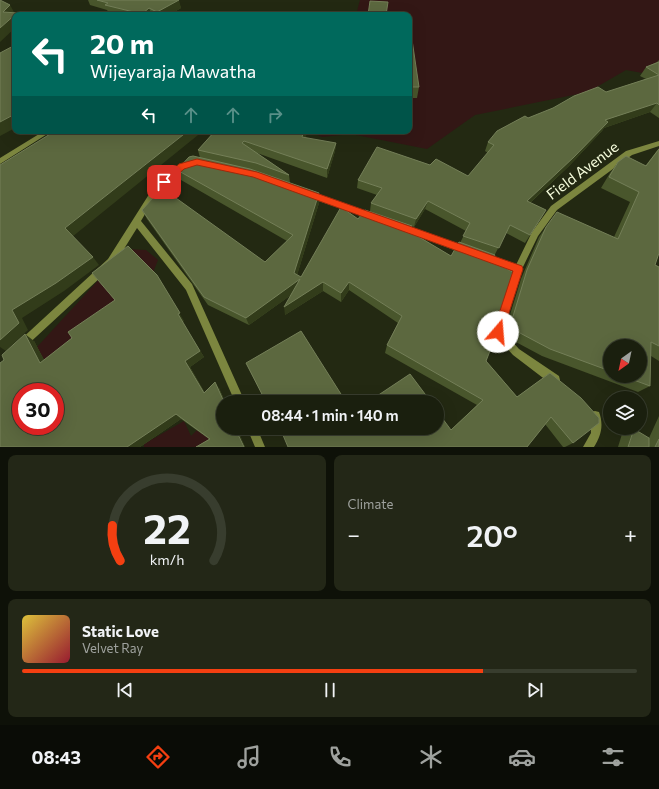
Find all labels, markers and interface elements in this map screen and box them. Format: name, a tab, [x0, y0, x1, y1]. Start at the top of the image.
text: 20 m	[90, 26, 154, 60]
icon: left	[24, 28, 76, 80]
text: Wijeyaraja Mawatha	[90, 60, 256, 82]
icon: left	[138, 104, 160, 126]
icon: ahead	[180, 104, 202, 126]
icon: ahead	[222, 104, 244, 126]
icon: right	[264, 104, 286, 126]
street label: Field Avenue	[542, 137, 622, 203]
pin	[147, 165, 181, 199]
icon: arrive	[153, 171, 175, 193]
position arrow	[477, 311, 519, 353]
north arrow	[603, 339, 647, 383]
map controls	[603, 339, 647, 435]
speed limit sign: 30	[12, 383, 64, 435]
button: layers	[603, 391, 647, 435]
text: 08:44 · 1 min · 140 m	[261, 406, 399, 424]
text: Climate	[348, 496, 393, 512]
text: 22	[143, 502, 190, 553]
text: 20°	[466, 516, 518, 553]
text: −	[348, 521, 360, 548]
text: +	[624, 521, 637, 548]
text: km/h	[149, 550, 184, 568]
text: Static Love	[82, 622, 159, 640]
text: Velvet Ray	[82, 640, 143, 656]
icon: previous	[114, 679, 136, 701]
icon: pause	[319, 679, 341, 701]
icon: next	[524, 679, 546, 701]
icon: directions	[144, 743, 172, 771]
icon: music	[235, 743, 263, 771]
icon: phone	[326, 743, 354, 771]
icon: climate	[417, 743, 445, 771]
icon: car	[508, 743, 536, 771]
icon: filters	[599, 743, 627, 771]
text: 08:43	[32, 746, 81, 768]

